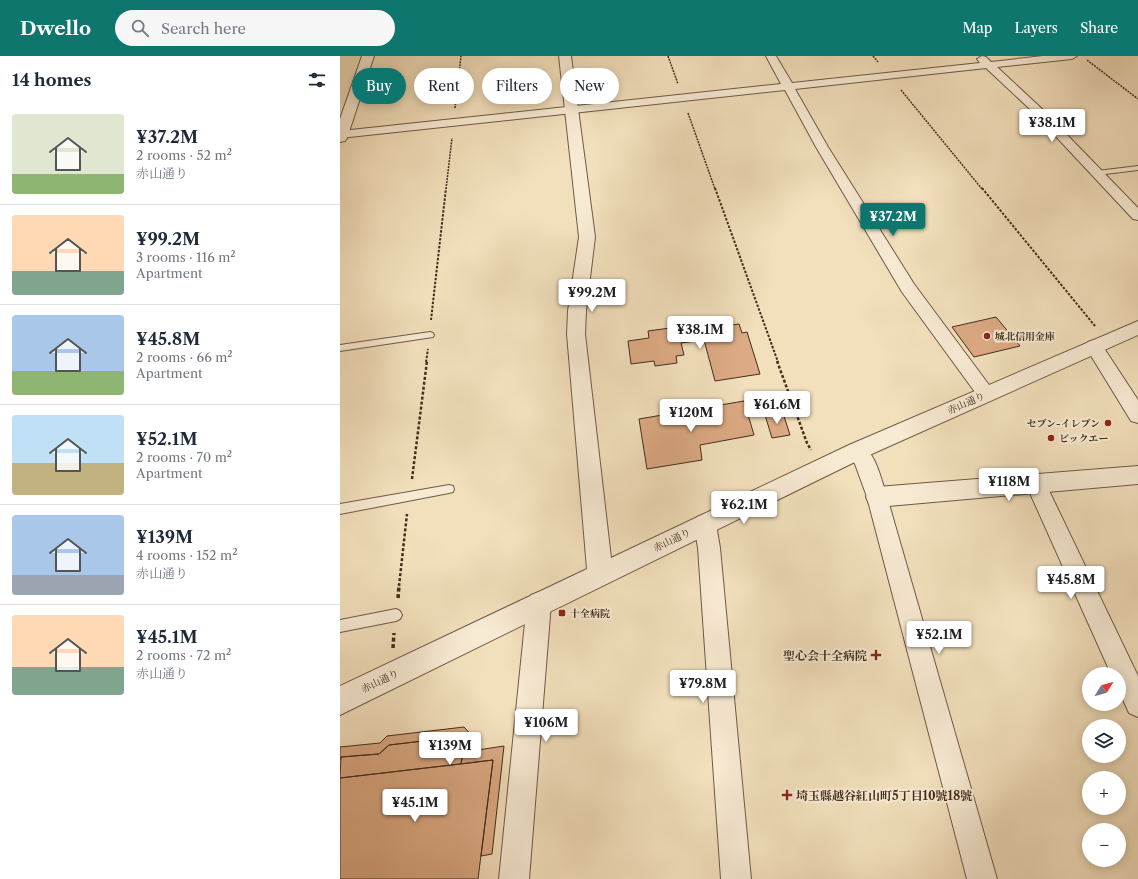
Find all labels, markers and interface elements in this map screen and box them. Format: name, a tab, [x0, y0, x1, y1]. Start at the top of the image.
search box	[115, 10, 395, 46]
text: Dwello	[20, 17, 91, 40]
icon: search	[129, 17, 151, 39]
text: Search here	[161, 19, 246, 38]
text: Map	[962, 19, 992, 37]
text: Layers	[1014, 19, 1058, 37]
text: Share	[1080, 19, 1118, 37]
chip: Buy	[352, 68, 406, 104]
chip: Rent	[414, 68, 474, 104]
chip: Filters	[482, 68, 552, 104]
chip: New	[560, 68, 619, 104]
icon: filters	[306, 69, 328, 91]
text: 14 homes	[12, 70, 91, 90]
pin: ¥38.1M	[1019, 109, 1085, 143]
text: ¥38.1M	[1028, 114, 1076, 130]
text: ¥37.2M	[136, 127, 198, 147]
icon: home	[44, 130, 92, 178]
text: 2 rooms · 52 m²	[136, 147, 232, 163]
text: 赤山通り	[136, 165, 188, 181]
pin: ¥37.2M	[860, 203, 926, 237]
text: ¥37.2M	[869, 208, 917, 224]
text: ¥99.2M	[136, 229, 200, 249]
icon: home	[44, 231, 92, 279]
text: 3 rooms · 116 m²	[136, 249, 236, 265]
text: Apartment	[136, 265, 203, 281]
pin: ¥99.2M	[559, 279, 625, 313]
text: ¥99.2M	[568, 284, 616, 300]
pin: ¥38.1M	[667, 316, 733, 350]
text: ¥38.1M	[676, 321, 724, 337]
text: ¥45.8M	[136, 329, 200, 349]
place label: 城北信用金庫	[994, 330, 1055, 343]
icon: home	[44, 331, 92, 379]
marker: 城北信用金庫	[982, 331, 992, 341]
text: 2 rooms · 66 m²	[136, 349, 233, 365]
text: Apartment	[136, 365, 203, 381]
street label: 赤山通り	[945, 389, 987, 417]
pin: ¥61.6M	[744, 391, 810, 425]
text: ¥61.6M	[753, 396, 801, 412]
pin: ¥120M	[663, 399, 719, 433]
text: ¥120M	[669, 404, 713, 420]
place label: セブン-イレブン	[1026, 417, 1100, 430]
marker: セブン-イレブン	[1103, 418, 1113, 428]
text: ¥52.1M	[136, 429, 197, 449]
icon: home	[44, 431, 92, 479]
place label: ビックエー	[1059, 432, 1108, 445]
marker: ビックエー	[1046, 433, 1056, 443]
text: 2 rooms · 70 m²	[136, 449, 232, 465]
text: Apartment	[136, 465, 203, 481]
pin: ¥118M	[981, 468, 1037, 502]
text: ¥118M	[988, 473, 1030, 489]
pin: ¥62.1M	[711, 491, 777, 525]
text: ¥62.1M	[720, 496, 768, 512]
street label: 赤山通り	[651, 525, 693, 555]
text: ¥139M	[136, 527, 193, 547]
icon: home	[44, 531, 92, 579]
text: 4 rooms · 152 m²	[136, 547, 237, 563]
text: 赤山通り	[136, 565, 188, 581]
pin: ¥45.8M	[1038, 566, 1104, 600]
text: ¥45.8M	[1046, 571, 1096, 587]
place label: 十全病院	[570, 607, 610, 620]
marker: 十全病院	[557, 608, 567, 618]
pin: ¥52.1M	[906, 621, 972, 655]
text: ¥52.1M	[915, 626, 963, 642]
text: ¥45.1M	[136, 627, 198, 647]
icon: home	[44, 631, 92, 679]
text: 2 rooms · 72 m²	[136, 647, 231, 663]
place label: 聖心会十全病院	[783, 648, 867, 663]
marker: 聖心会十全病院	[870, 649, 882, 661]
text: 赤山通り	[136, 665, 188, 681]
street label: 赤山通り	[359, 666, 401, 696]
north arrow	[1082, 667, 1126, 711]
map controls	[1082, 667, 1126, 867]
pin: ¥79.8M	[670, 670, 736, 704]
text: ¥79.8M	[679, 675, 727, 691]
pin: ¥106M	[518, 709, 574, 743]
text: ¥106M	[524, 714, 568, 730]
button: layers	[1082, 719, 1126, 763]
pin: ¥139M	[422, 732, 478, 766]
text: ¥139M	[428, 737, 472, 753]
button: +	[1082, 771, 1126, 815]
place label: 埼玉縣越谷紅山町5丁目10號18號	[796, 788, 972, 803]
pin: ¥45.1M	[382, 789, 448, 823]
marker: 埼玉縣越谷紅山町5丁目10號18號	[781, 789, 793, 801]
text: ¥45.1M	[391, 794, 439, 810]
button: −	[1082, 823, 1126, 867]

